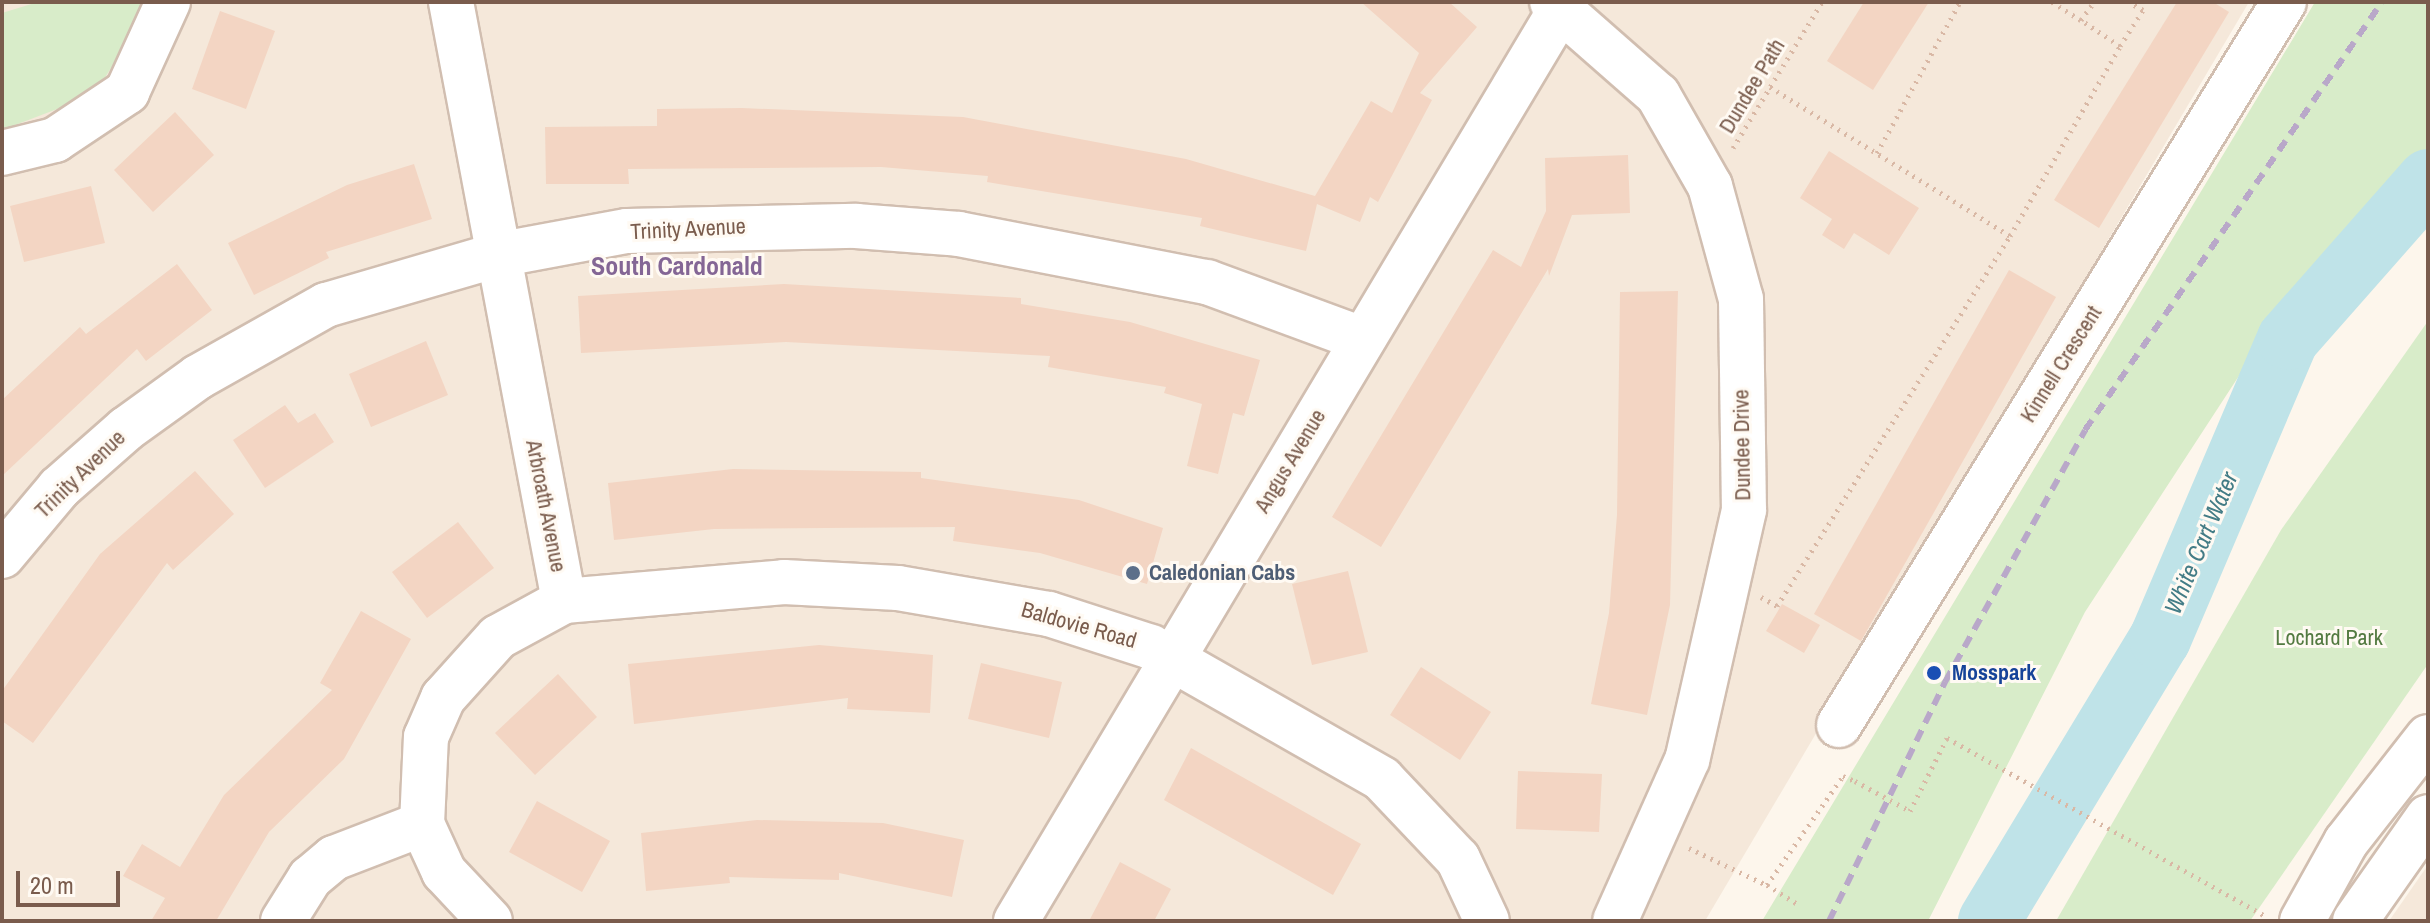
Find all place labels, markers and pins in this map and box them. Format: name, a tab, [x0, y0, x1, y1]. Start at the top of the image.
place label: Caledonian Cabs	[1149, 560, 1295, 586]
marker: Caledonian Cabs	[1124, 564, 1142, 582]
place label: Mosspark	[1952, 660, 2036, 686]
marker: Mosspark	[1923, 662, 1945, 684]

